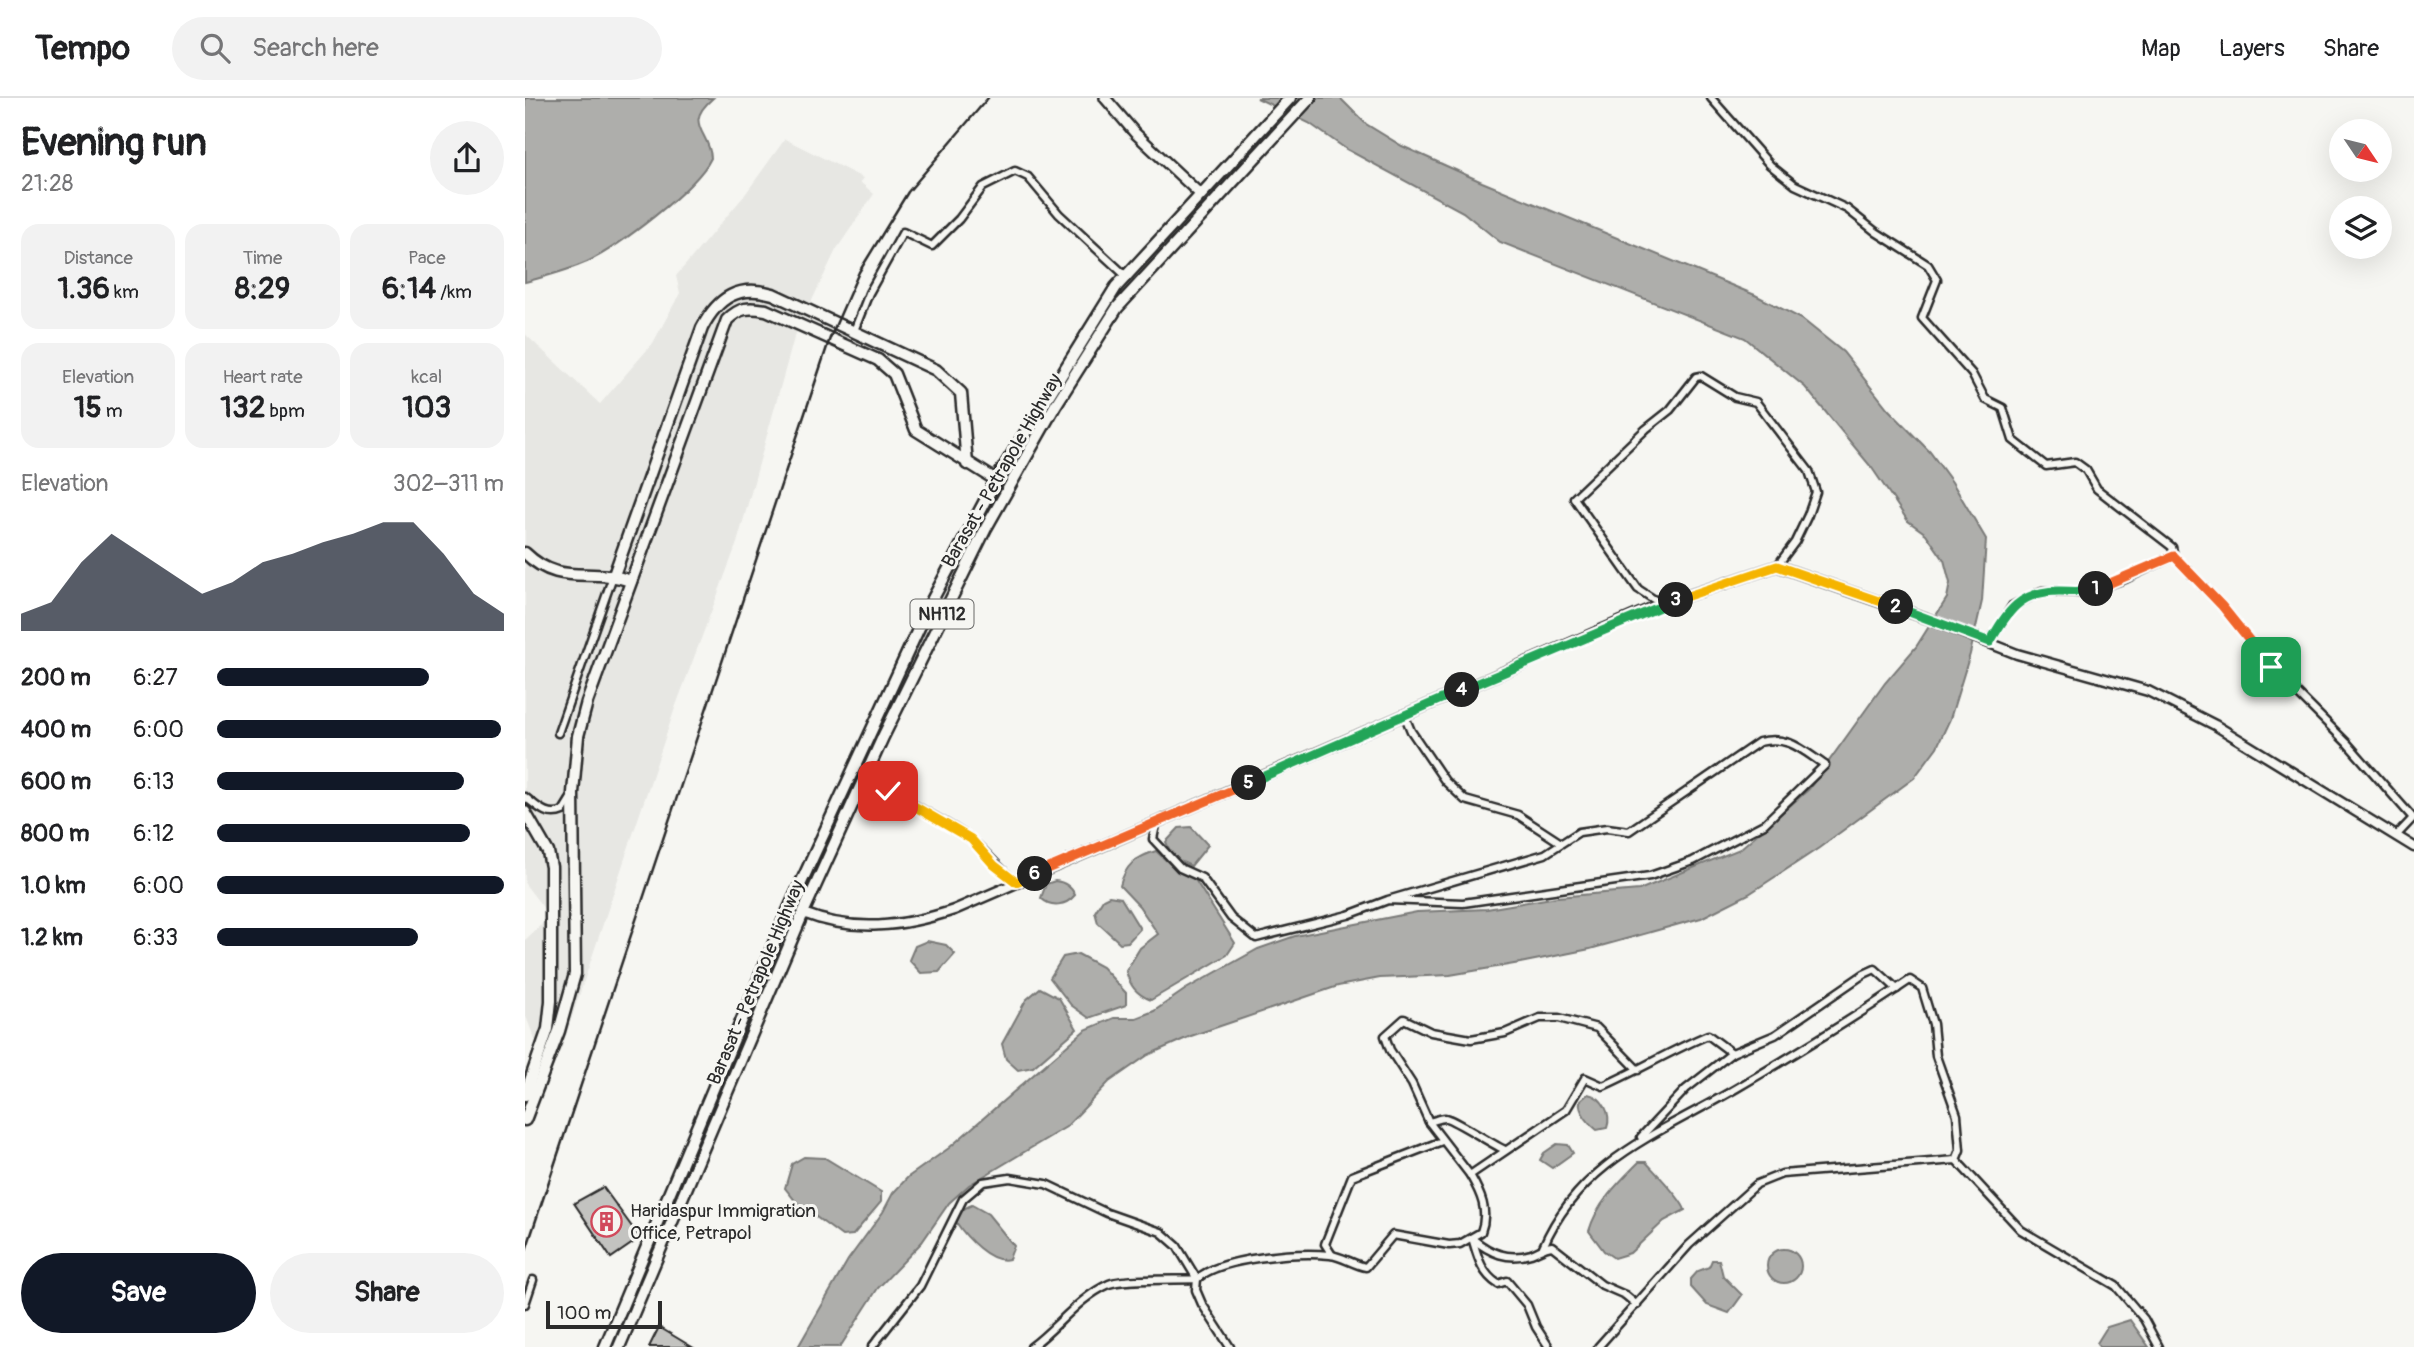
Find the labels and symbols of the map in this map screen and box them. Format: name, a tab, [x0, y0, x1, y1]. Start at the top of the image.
north arrow	[2329, 119, 2392, 182]
street label: Barasat - Petrapole Highway	[936, 369, 1067, 572]
pin: 1	[2079, 572, 2113, 606]
pin: 3	[1659, 582, 1693, 618]
pin: 2	[1879, 589, 1913, 624]
road number: NH112	[911, 600, 973, 628]
pin	[2241, 637, 2301, 697]
pin: 4	[1445, 672, 1479, 708]
pin	[858, 761, 918, 821]
pin: 5	[1231, 766, 1267, 800]
pin: 6	[1017, 856, 1053, 892]
street label: Barasat - Petrapole Highway	[702, 876, 810, 1088]
place label: Haridaspur Immigration Office, Petrapol	[630, 1199, 816, 1245]
building icon: Haridaspur Immigration Office, Petrapol	[590, 1204, 624, 1238]
scale bar	[546, 1298, 661, 1330]

